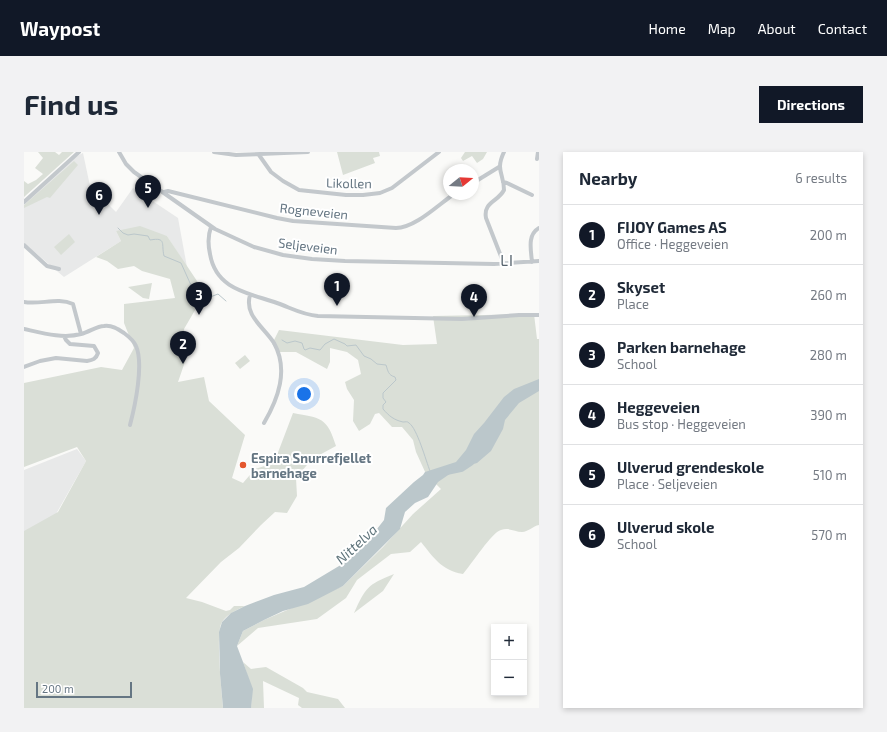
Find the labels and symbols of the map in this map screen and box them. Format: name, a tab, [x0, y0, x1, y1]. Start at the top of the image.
north arrow	[443, 164, 479, 200]
pin: 5	[135, 175, 161, 208]
street label: Likollen	[326, 175, 372, 191]
pin: 6	[86, 182, 112, 215]
street label: Rogneveien	[279, 199, 349, 223]
street label: Seljeveien	[277, 234, 339, 258]
district label: LI	[500, 251, 514, 269]
pin: 1	[324, 273, 350, 306]
pin: 3	[186, 282, 212, 315]
pin: 4	[461, 284, 487, 317]
pin: 2	[170, 331, 196, 364]
your location	[294, 384, 314, 404]
place label: Espira Snurrefjellet barnehage	[251, 450, 372, 481]
marker: Espira Snurrefjellet barnehage	[238, 460, 248, 470]
water label: Nittelva	[332, 521, 380, 567]
scale bar	[36, 680, 132, 699]

